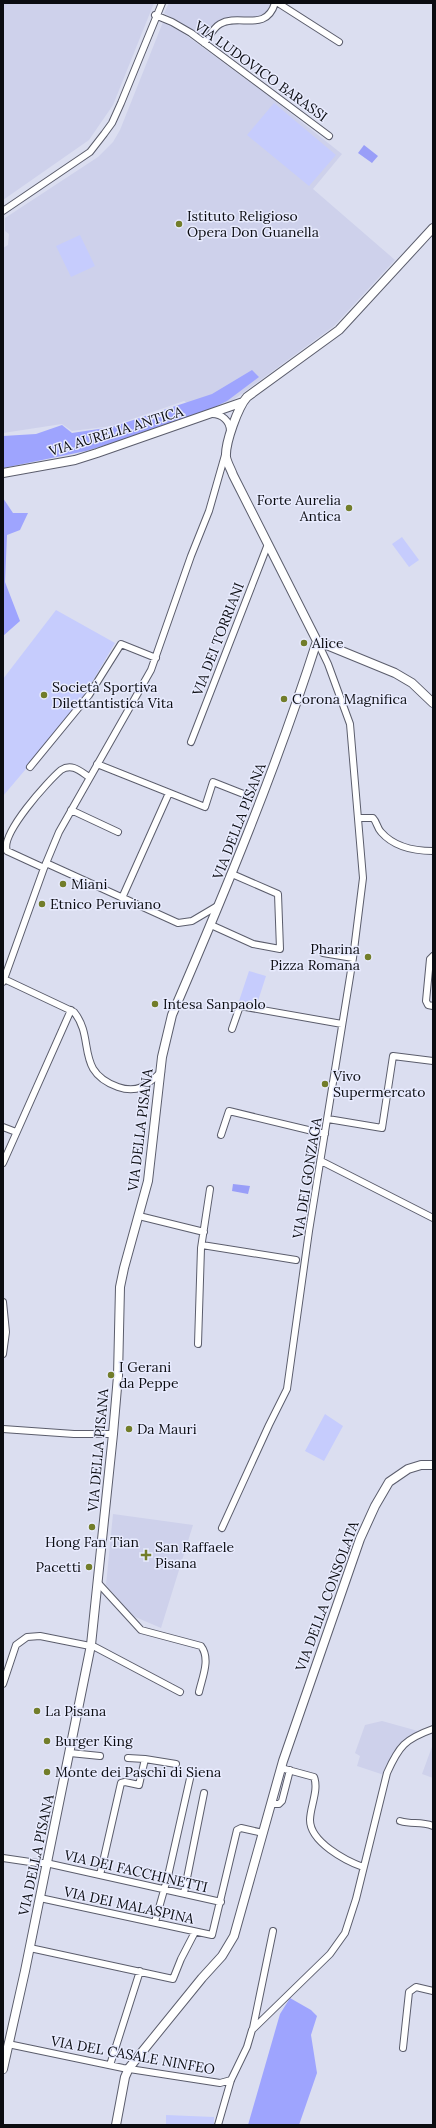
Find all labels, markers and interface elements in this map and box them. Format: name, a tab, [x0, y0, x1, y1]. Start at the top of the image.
street label: VIA LUDOVICO BARASSI	[190, 16, 331, 125]
place label: Istituto Religioso Opera Don Guanella	[187, 207, 319, 241]
marker: Istituto Religioso Opera Don Guanella	[174, 219, 184, 229]
street label: VIA AURELIA ANTICA	[46, 402, 186, 460]
place label: Forte Aurelia Antica	[257, 491, 341, 525]
marker: Forte Aurelia Antica	[344, 503, 354, 513]
street label: VIA DEI TORRIANI	[188, 580, 248, 699]
place label: Alice	[311, 634, 344, 652]
marker: Alice	[299, 638, 309, 648]
place label: Società Sportiva Dilettantistica Vita	[52, 678, 173, 712]
marker: Società Sportiva Dilettantistica Vita	[39, 690, 49, 700]
place label: Corona Magnifica	[292, 690, 407, 708]
marker: Corona Magnifica	[279, 694, 289, 704]
street label: VIA DELLA PISANA	[208, 760, 270, 883]
place label: Miani	[71, 875, 108, 893]
marker: Miani	[58, 879, 68, 889]
place label: Etnico Peruviano	[50, 895, 161, 913]
marker: Etnico Peruviano	[37, 899, 47, 909]
place label: Pharina Pizza Romana	[270, 940, 360, 974]
marker: Pharina Pizza Romana	[363, 952, 373, 962]
place label: Intesa Sanpaolo	[163, 995, 266, 1013]
marker: Intesa Sanpaolo	[150, 999, 160, 1009]
street label: VIA DELLA PISANA	[123, 1067, 156, 1193]
place label: Vivo Supermercato	[332, 1067, 425, 1101]
marker: Vivo Supermercato	[320, 1079, 330, 1089]
street label: VIA DEI GONZAGA	[288, 1116, 326, 1241]
place label: I Gerani da Peppe	[119, 1358, 179, 1392]
marker: I Gerani da Peppe	[106, 1370, 116, 1380]
street label: VIA DELLA PISANA	[84, 1388, 112, 1513]
place label: Da Mauri	[137, 1420, 197, 1438]
marker: Da Mauri	[124, 1424, 134, 1434]
street label: VIA DELLA CONSOLATA	[291, 1518, 363, 1675]
marker: Hong Fan Tian	[87, 1522, 97, 1532]
place label: Hong Fan Tian	[45, 1533, 139, 1551]
place label: San Raffaele Pisana	[155, 1538, 235, 1572]
marker: San Raffaele Pisana	[140, 1549, 152, 1561]
place label: Pacetti	[36, 1558, 81, 1576]
marker: Pacetti	[84, 1562, 94, 1572]
place label: La Pisana	[45, 1702, 106, 1720]
marker: La Pisana	[32, 1706, 42, 1716]
place label: Burger King	[55, 1732, 133, 1750]
marker: Burger King	[42, 1736, 52, 1746]
place label: Monte dei Paschi di Siena	[55, 1763, 221, 1781]
marker: Monte dei Paschi di Siena	[42, 1767, 52, 1777]
street label: VIA DELLA PISANA	[14, 1793, 58, 1918]
street label: VIA DEI FACCHINETTI	[62, 1846, 209, 1896]
street label: VIA DEI MALASPINA	[61, 1882, 196, 1928]
street label: VIA DEL CASALE NINFEO	[49, 2032, 216, 2078]

